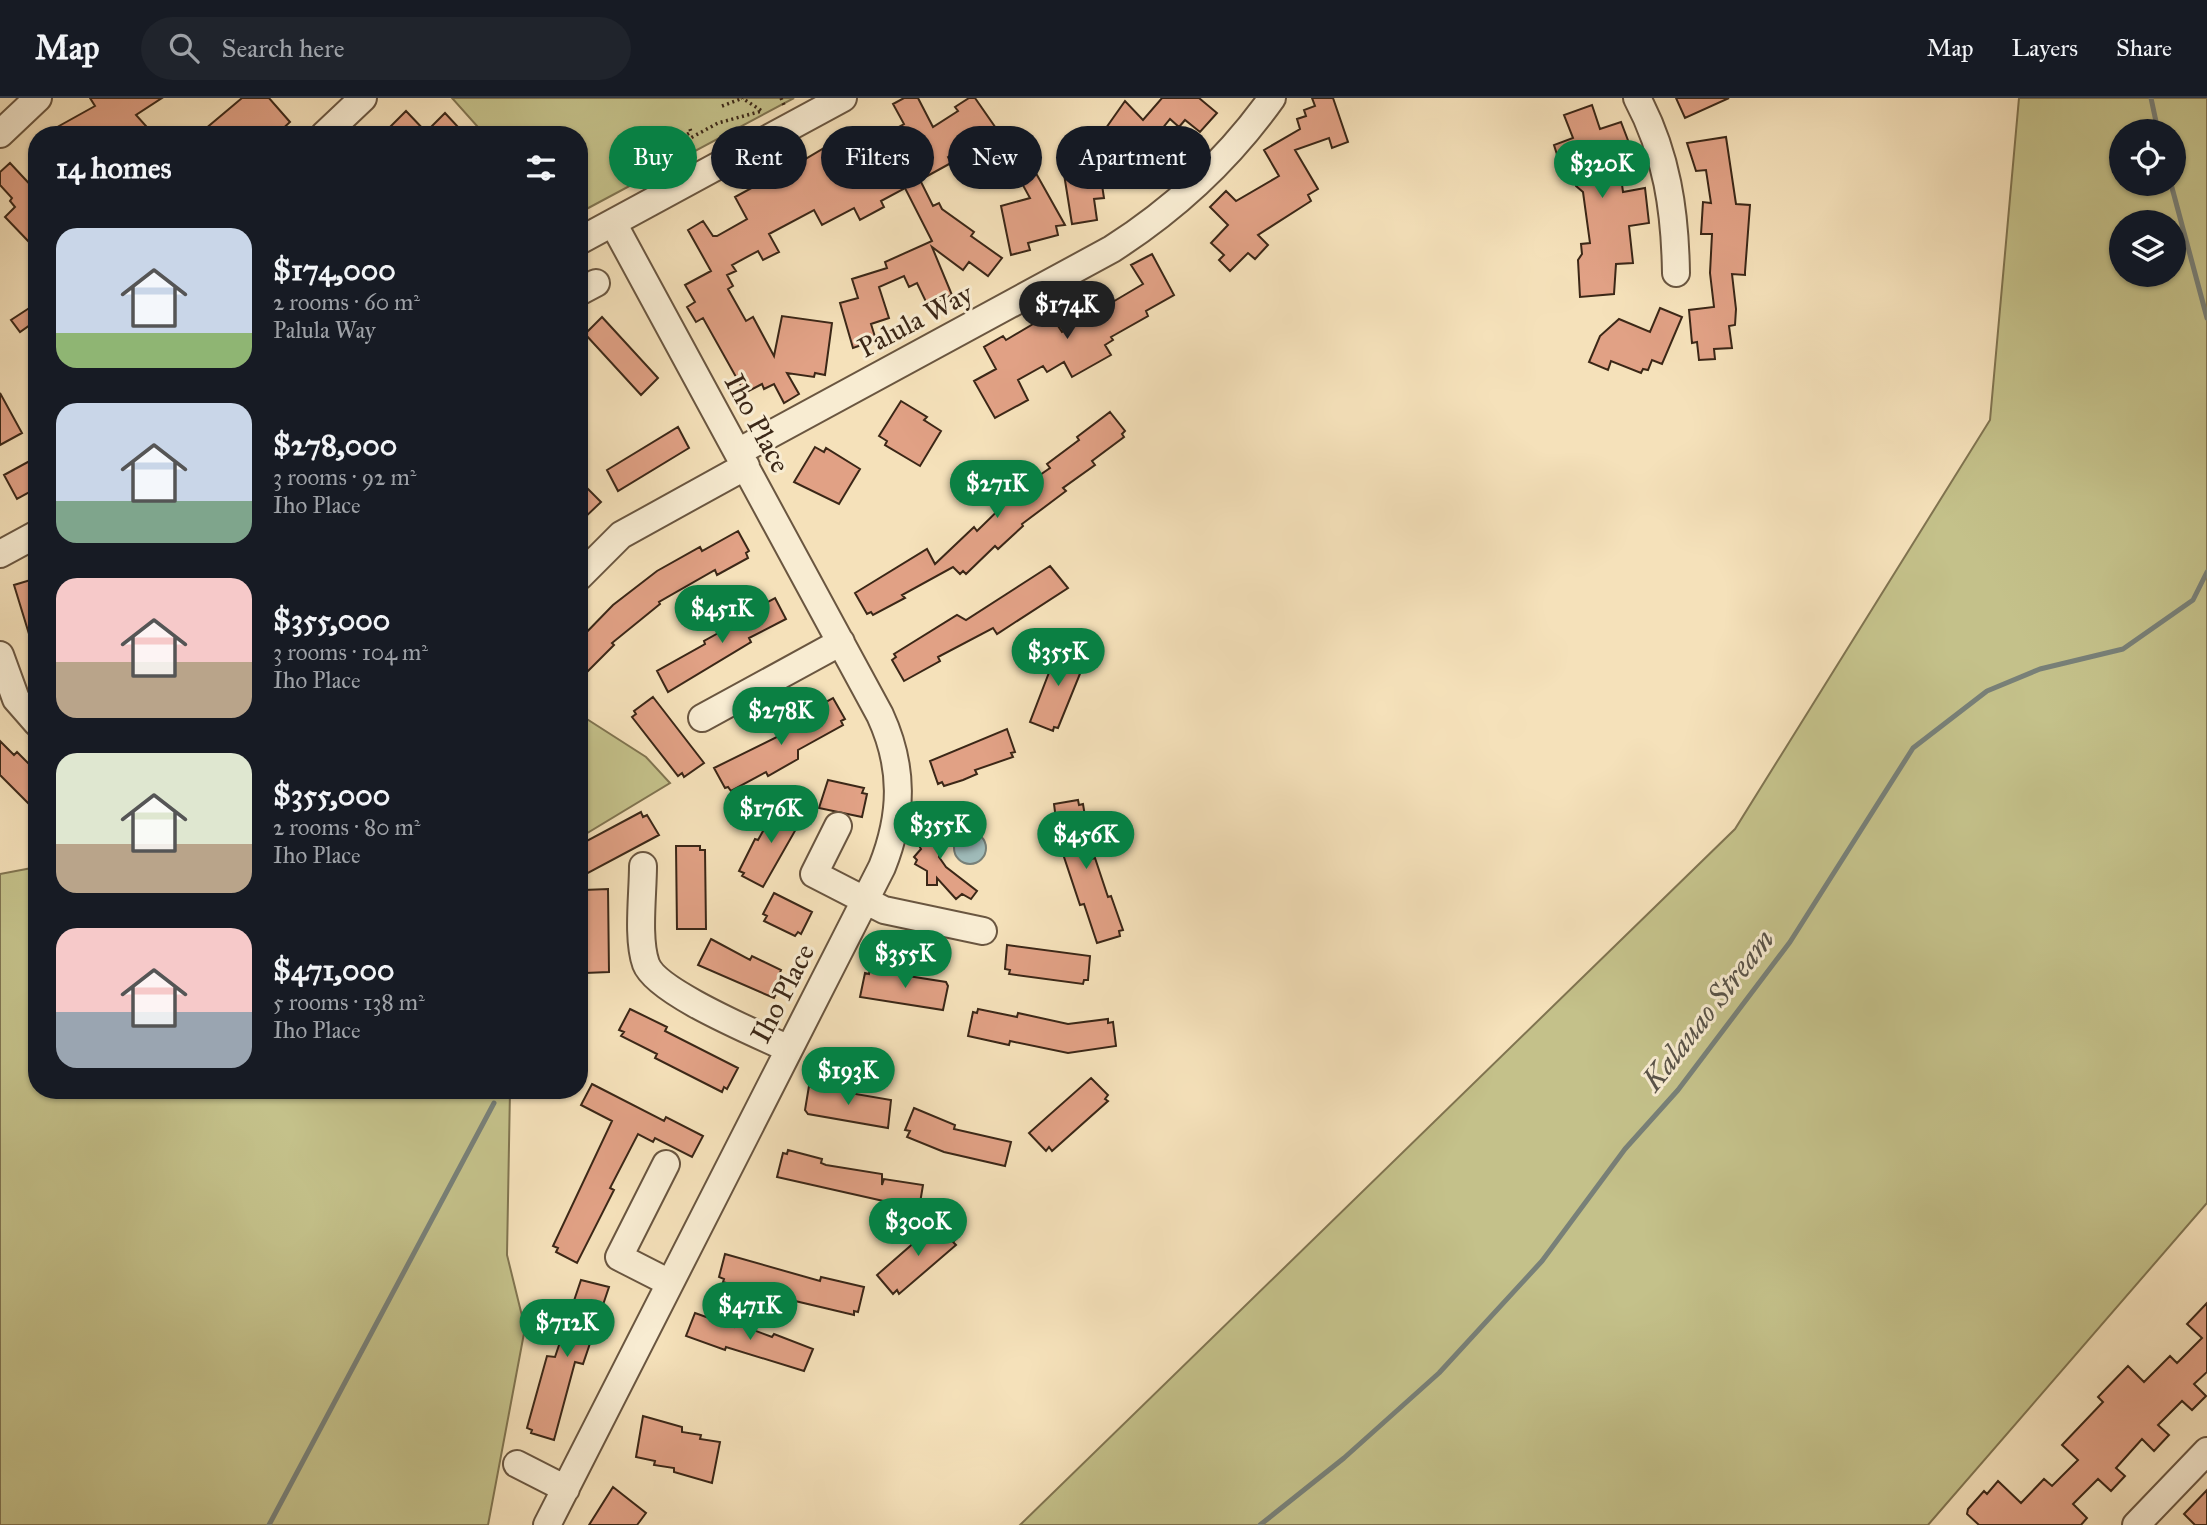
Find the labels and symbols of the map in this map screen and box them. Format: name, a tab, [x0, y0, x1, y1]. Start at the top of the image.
pin: $320K	[1553, 140, 1651, 200]
street label: Palula Way	[852, 275, 979, 365]
pin: $174K	[1018, 282, 1116, 341]
street label: Iho Place	[717, 368, 798, 479]
pin: $271K	[948, 460, 1046, 520]
pin: $451K	[673, 586, 771, 645]
pin: $355K	[1009, 628, 1107, 688]
pin: $278K	[732, 688, 830, 747]
pin: $176K	[722, 786, 820, 845]
pin: $355K	[891, 802, 989, 861]
pin: $456K	[1037, 812, 1135, 871]
water label: Kalauao Stream	[1633, 922, 1782, 1099]
pin: $355K	[856, 930, 954, 990]
street label: Iho Place	[743, 938, 822, 1049]
pin: $193K	[799, 1048, 897, 1107]
pin: $300K	[869, 1198, 967, 1258]
pin: $471K	[701, 1282, 799, 1342]
pin: $712K	[518, 1300, 616, 1359]

